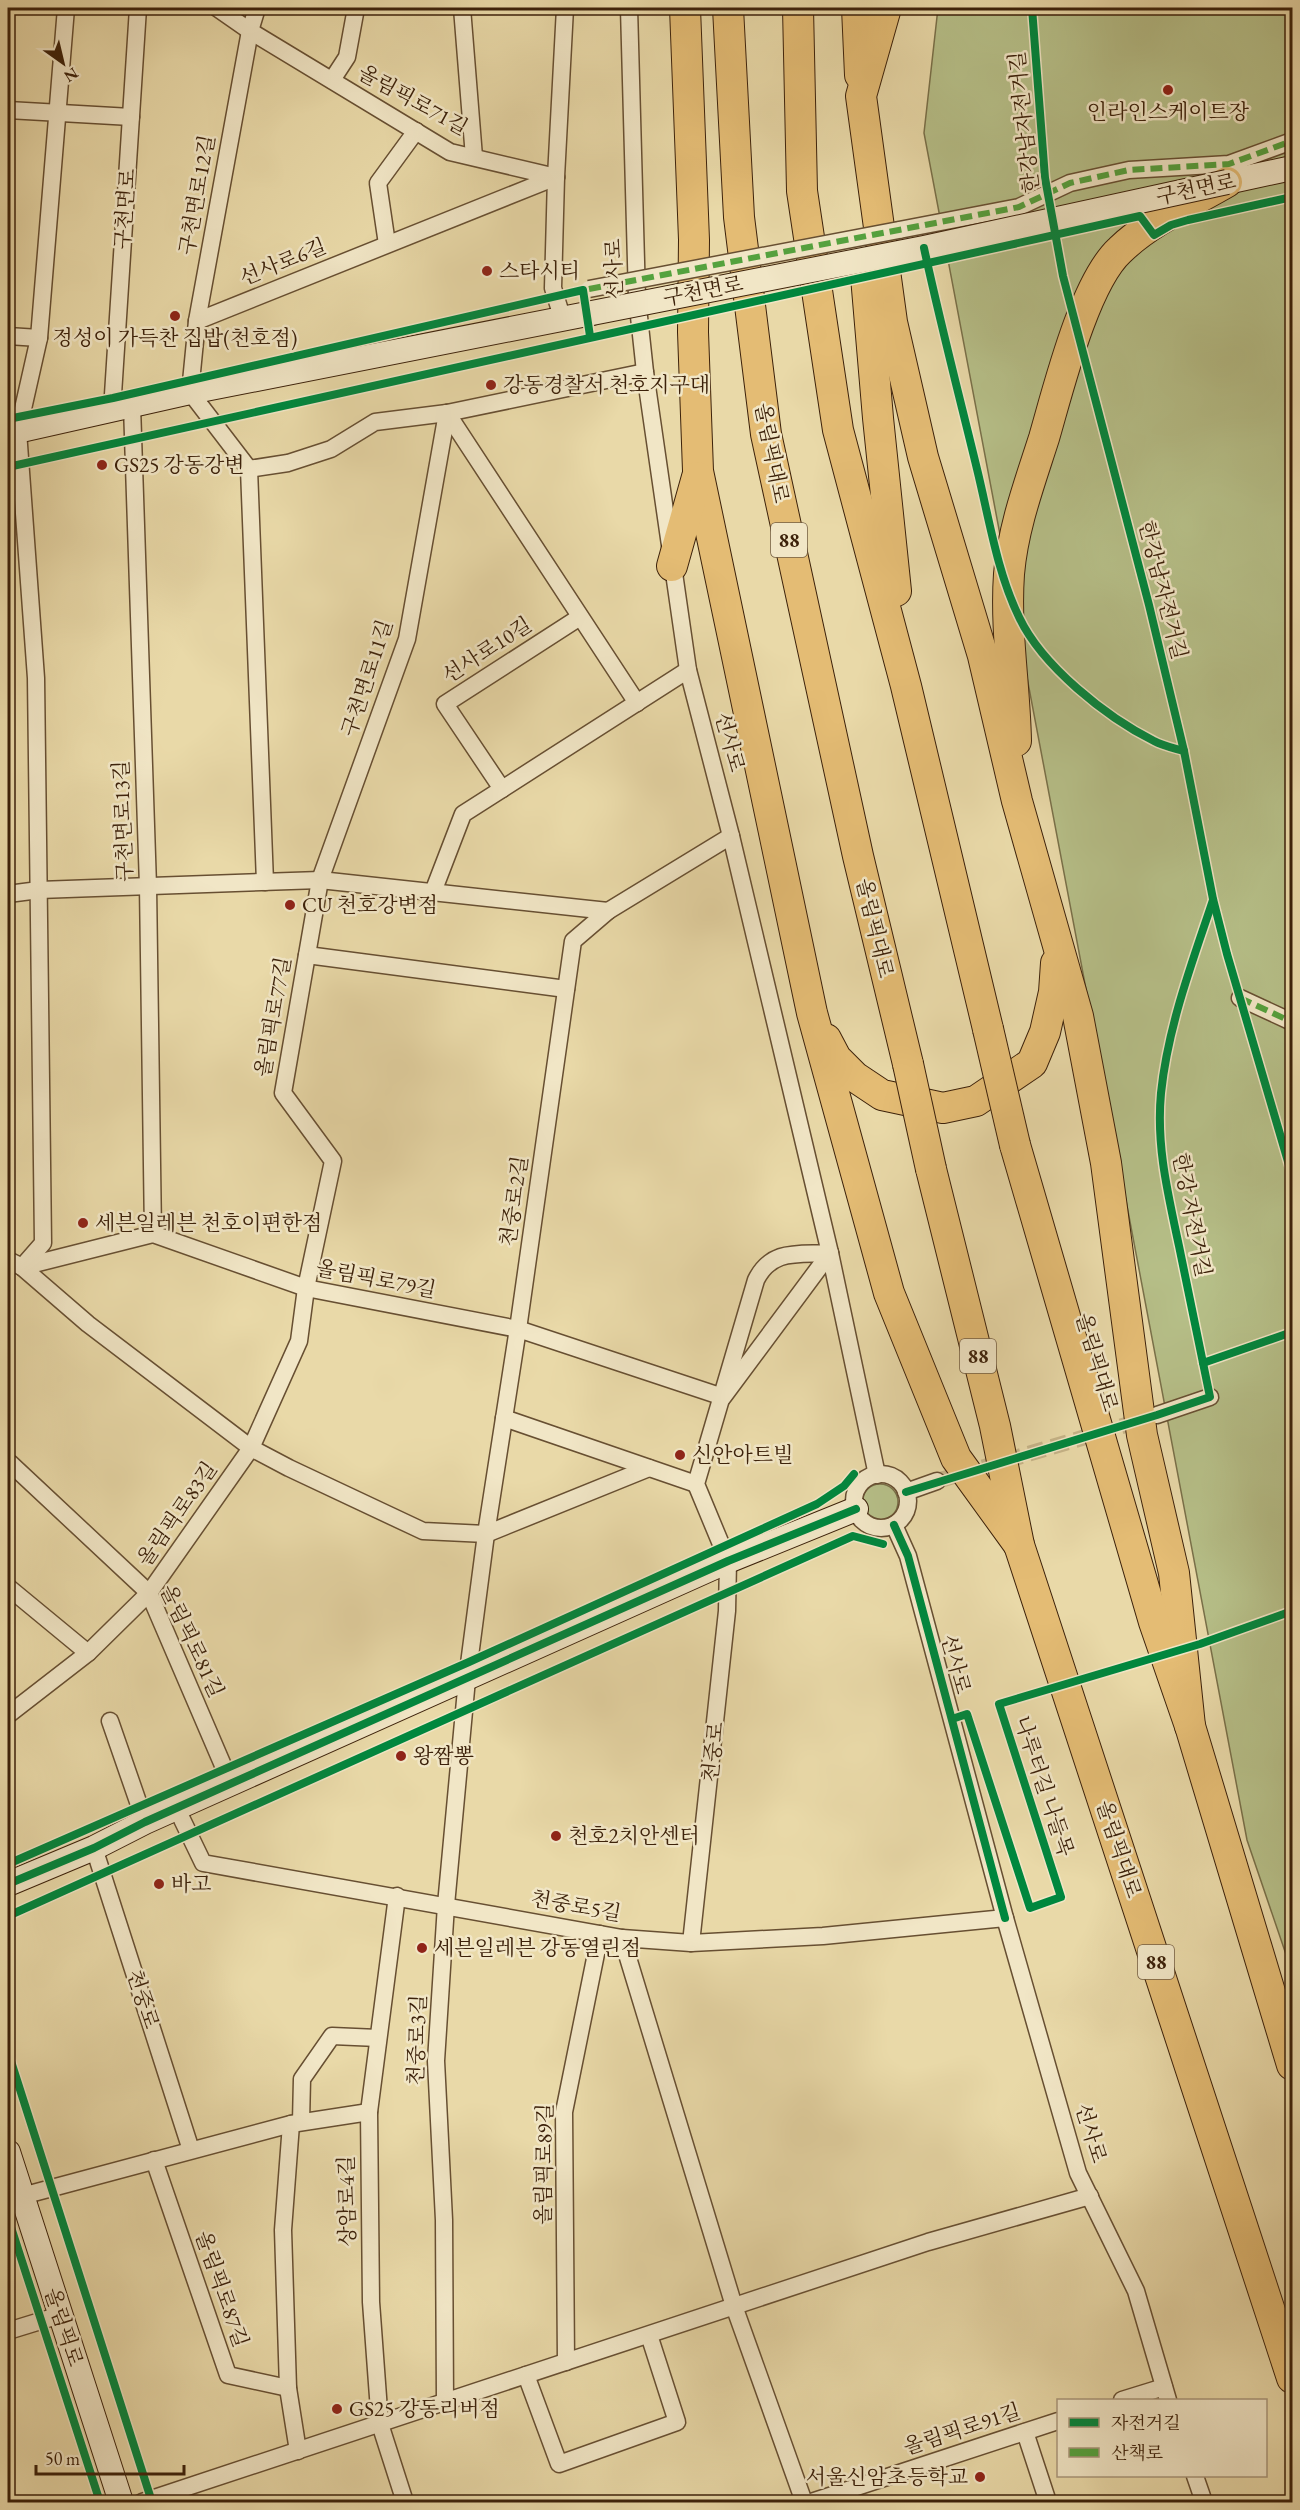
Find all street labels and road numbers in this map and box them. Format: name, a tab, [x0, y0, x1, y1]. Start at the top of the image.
street label: 한강남자전거길	[1003, 50, 1044, 194]
street label: 올림픽로71길	[354, 58, 473, 141]
street label: 구천면로12길	[173, 133, 220, 257]
street label: 구천면로	[1153, 167, 1238, 210]
street label: 구천면로	[108, 168, 141, 250]
street label: 선사로6길	[235, 232, 330, 291]
street label: 선사로	[599, 238, 628, 300]
street label: 구천면로	[660, 270, 745, 312]
street label: 올림픽대로	[750, 401, 795, 505]
street label: 한강남자전거길	[1133, 518, 1194, 662]
road number: 88	[771, 523, 807, 557]
street label: 선사로10길	[437, 611, 537, 688]
street label: 구천면로11길	[335, 616, 398, 740]
street label: 선사로	[710, 709, 751, 775]
street label: 구천면로13길	[107, 760, 138, 882]
street label: 올림픽대로	[851, 875, 900, 980]
street label: 올림픽로77길	[249, 955, 296, 1079]
street label: 한강 자전거길	[1167, 1151, 1218, 1279]
street label: 천중로2길	[494, 1154, 533, 1248]
street label: 올림픽로79길	[314, 1254, 438, 1303]
street label: 올림픽대로	[1071, 1309, 1124, 1414]
road number: 88	[960, 1339, 996, 1373]
street label: 올림픽로83길	[131, 1456, 223, 1571]
street label: 올림픽로81길	[155, 1580, 230, 1702]
street label: 선사로	[936, 1631, 977, 1697]
street label: 나루터길 나들목	[1009, 1712, 1080, 1860]
street label: 천중로	[696, 1720, 729, 1784]
street label: 올림픽대로	[1091, 1796, 1148, 1901]
street label: 천중로5길	[529, 1884, 623, 1927]
road number: 88	[1138, 1945, 1174, 1979]
street label: 천중로	[121, 1966, 166, 2032]
street label: 천중로3길	[401, 1994, 432, 2086]
street label: 선사로	[1070, 2100, 1113, 2166]
street label: 올림픽로89길	[529, 2103, 558, 2225]
street label: 상암로4길	[332, 2155, 361, 2247]
street label: 올림픽로87길	[190, 2227, 255, 2351]
street label: 올림픽로	[39, 2284, 90, 2370]
street label: 올림픽로91길	[900, 2397, 1024, 2460]

